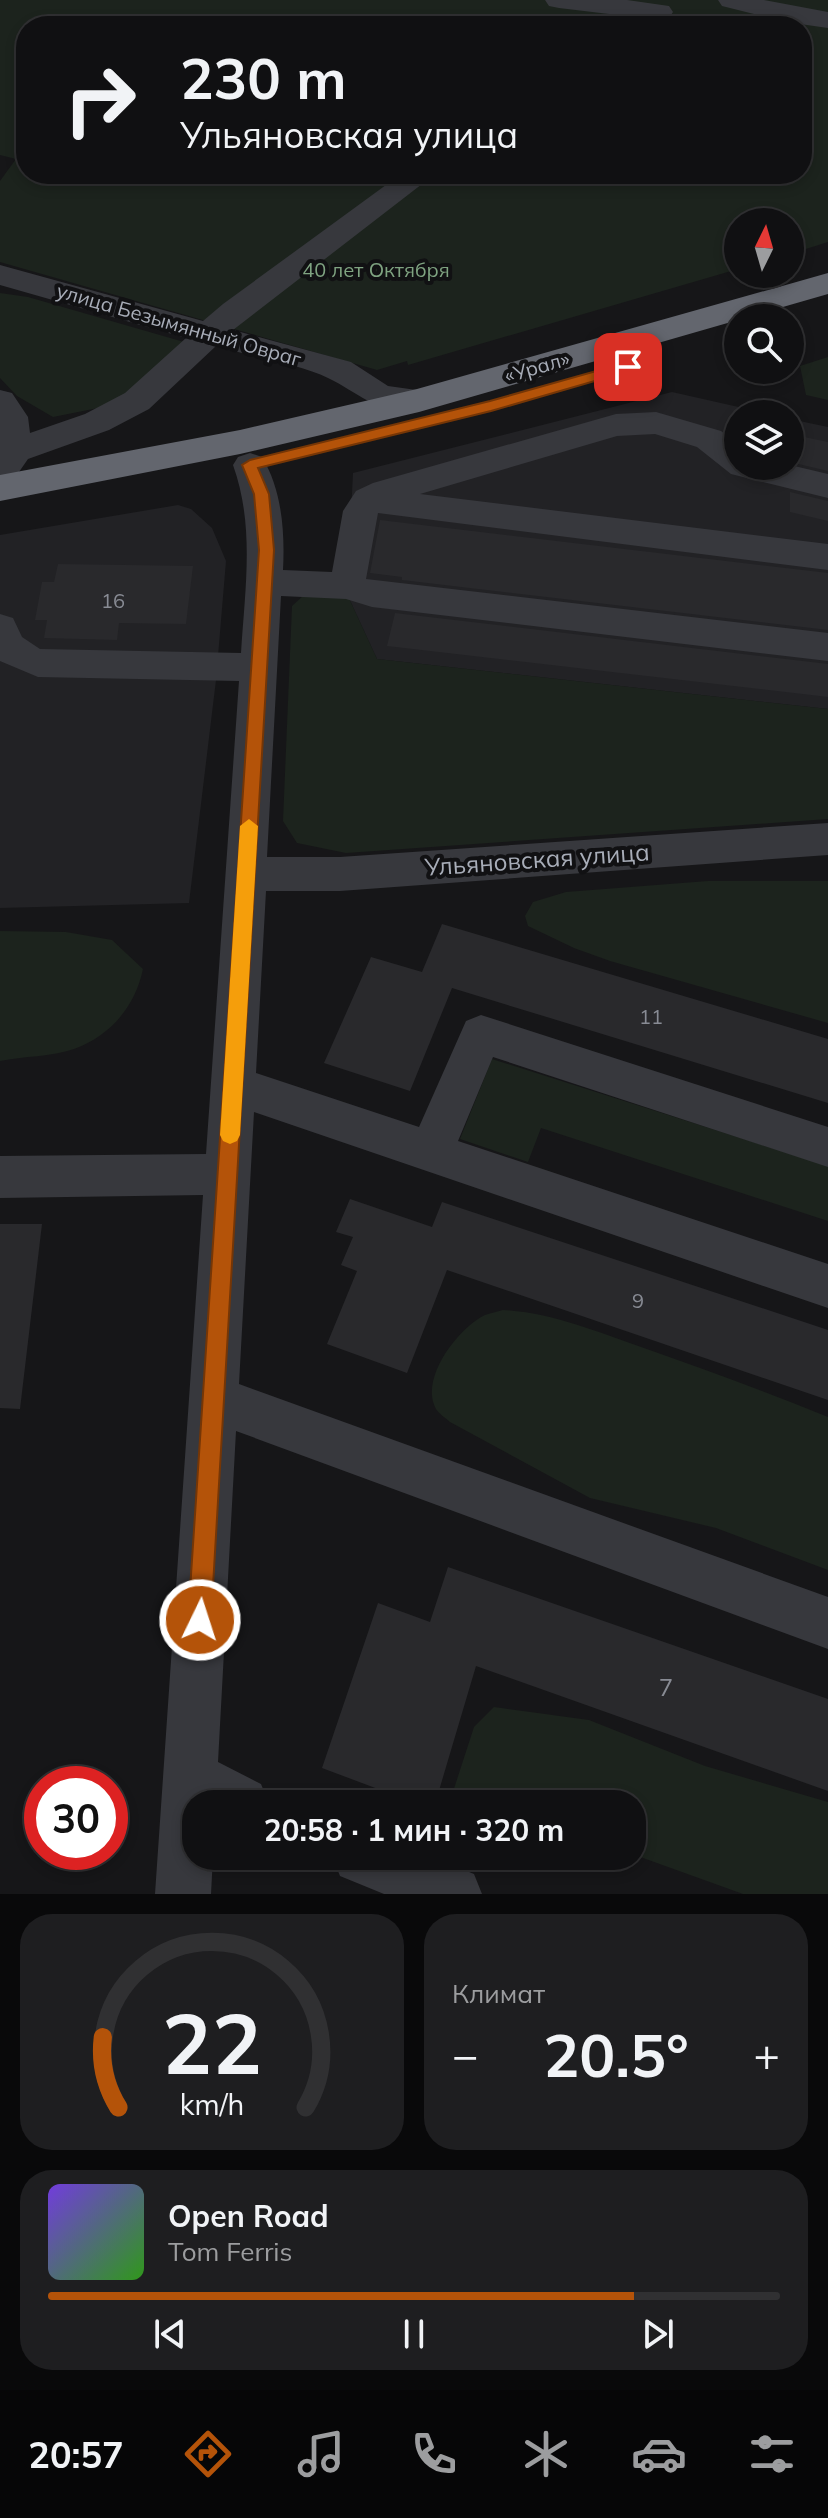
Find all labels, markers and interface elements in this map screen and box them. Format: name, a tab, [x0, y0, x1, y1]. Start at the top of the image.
text: 230 m	[180, 43, 347, 113]
icon: right	[48, 48, 152, 152]
text: Ульяновская улица	[180, 112, 518, 157]
north arrow	[724, 208, 804, 288]
map controls	[724, 208, 804, 480]
park label: 40 лет Октября	[302, 257, 450, 282]
street label: улица Безымянный Овраг	[54, 278, 304, 371]
button: search	[724, 304, 804, 384]
pin	[594, 333, 662, 401]
street label: «Урал»	[502, 345, 572, 388]
icon: arrive	[606, 345, 650, 389]
button: layers	[724, 400, 804, 480]
house number: 16	[101, 588, 125, 613]
street label: Ульяновская улица	[422, 836, 650, 882]
house number: 11	[639, 1004, 663, 1029]
house number: 9	[632, 1288, 644, 1313]
position arrow	[158, 1578, 242, 1662]
house number: 7	[659, 1672, 673, 1702]
speed limit sign: 30	[24, 1766, 128, 1870]
text: 20:58 · 1 мин · 320 m	[264, 1811, 564, 1849]
text: Климат	[452, 1977, 545, 2010]
text: 22	[162, 1990, 262, 2095]
text: 20.5°	[543, 2017, 689, 2092]
text: −	[452, 2027, 478, 2082]
text: +	[754, 2027, 780, 2082]
text: km/h	[180, 2086, 244, 2122]
text: Open Road	[168, 2197, 329, 2235]
text: Tom Ferris	[168, 2235, 292, 2268]
icon: previous	[148, 2312, 192, 2356]
icon: pause	[392, 2312, 436, 2356]
icon: next	[636, 2312, 680, 2356]
icon: directions	[180, 2426, 236, 2482]
icon: music	[293, 2426, 349, 2482]
icon: phone	[406, 2426, 462, 2482]
icon: climate	[518, 2426, 574, 2482]
icon: car	[631, 2426, 687, 2482]
icon: filters	[744, 2426, 800, 2482]
text: 20:57	[28, 2432, 124, 2477]

